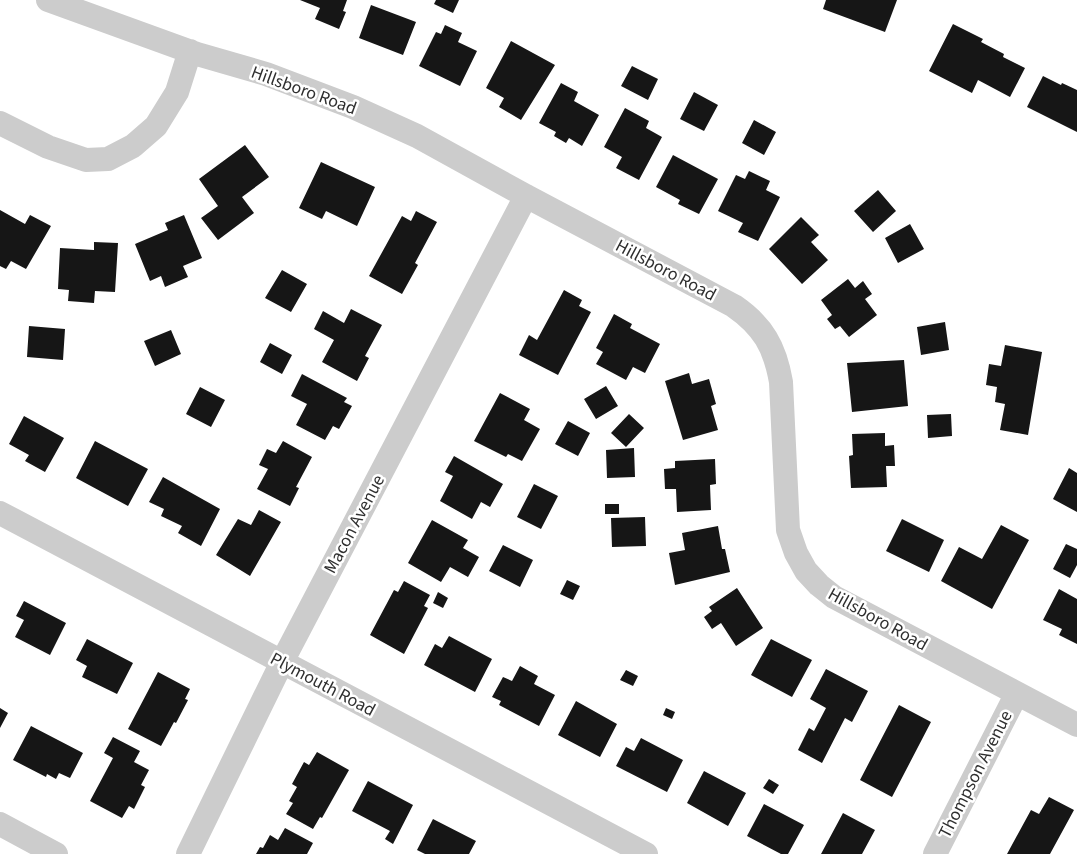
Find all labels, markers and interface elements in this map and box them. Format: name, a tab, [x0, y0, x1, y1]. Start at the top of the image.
street label: Hillsboro Road	[248, 60, 360, 121]
street label: Hillsboro Road	[611, 233, 720, 307]
street label: Macon Avenue	[318, 470, 391, 578]
street label: Hillsboro Road	[823, 582, 932, 657]
street label: Plymouth Road	[266, 646, 380, 723]
street label: Thompson Avenue	[932, 706, 1018, 842]

